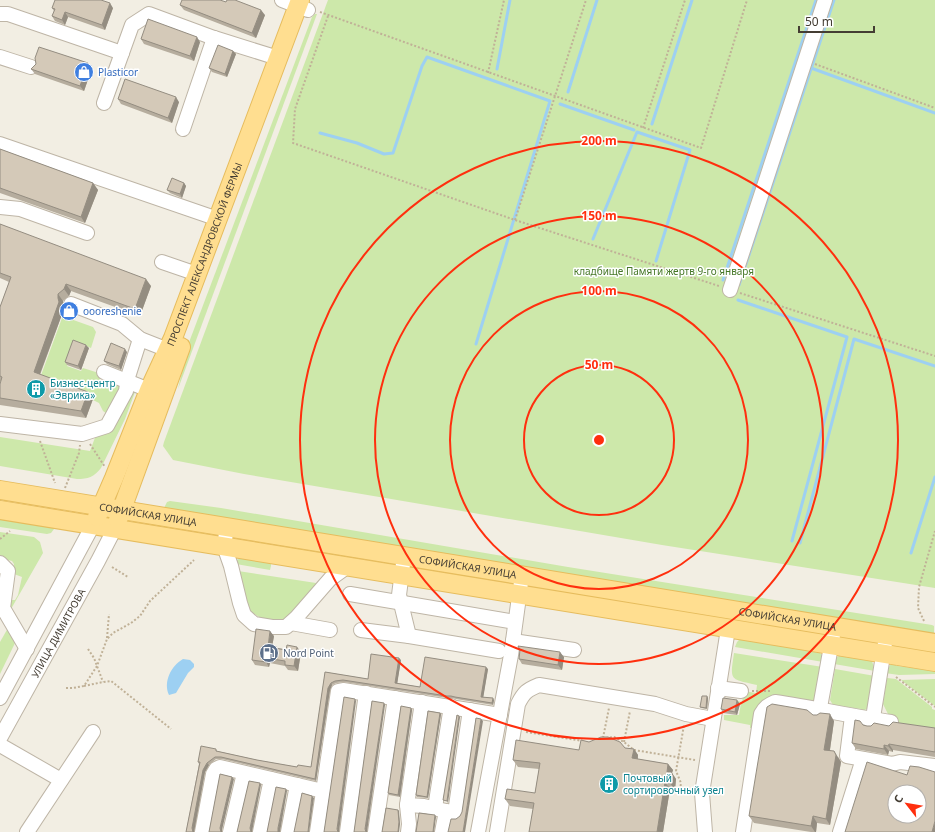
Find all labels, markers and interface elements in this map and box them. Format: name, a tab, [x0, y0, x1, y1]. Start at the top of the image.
scale bar	[799, 8, 874, 34]
text: 50 m	[805, 13, 833, 30]
shop icon: Plasticor	[73, 61, 95, 83]
place label: Plasticor	[98, 65, 138, 79]
text: 200 m	[581, 132, 617, 149]
street label: ПРОСПЕКТ АЛЕКСАНДРОВСКОЙ ФЕРМЫ	[163, 160, 245, 348]
text: 150 m	[581, 207, 617, 224]
park label: кладбище Памяти жертв 9-го января	[574, 264, 754, 278]
text: 100 m	[581, 282, 617, 299]
shop icon: oooreshenie	[58, 300, 80, 322]
place label: oooreshenie	[83, 304, 142, 318]
text: 50 m	[585, 356, 613, 373]
place label: Бизнес-центр «Эврика»	[50, 376, 116, 402]
building icon: Бизнес-центр «Эврика»	[25, 378, 47, 400]
centre of rings	[592, 433, 606, 447]
street label: СОФИЙСКАЯ УЛИЦА	[98, 499, 199, 529]
street label: СОФИЙСКАЯ УЛИЦА	[418, 552, 518, 582]
street label: УЛИЦА ДИМИТРОВА	[28, 585, 89, 680]
street label: СОФИЙСКАЯ УЛИЦА	[738, 604, 838, 634]
fuel station icon: Nord Point	[258, 642, 280, 664]
place label: Nord Point	[283, 646, 334, 660]
place label: Почтовый сортировочный узел	[623, 771, 724, 797]
building icon: Почтовый сортировочный узел	[598, 773, 620, 795]
north arrow	[887, 784, 927, 824]
text: С	[890, 792, 906, 806]

